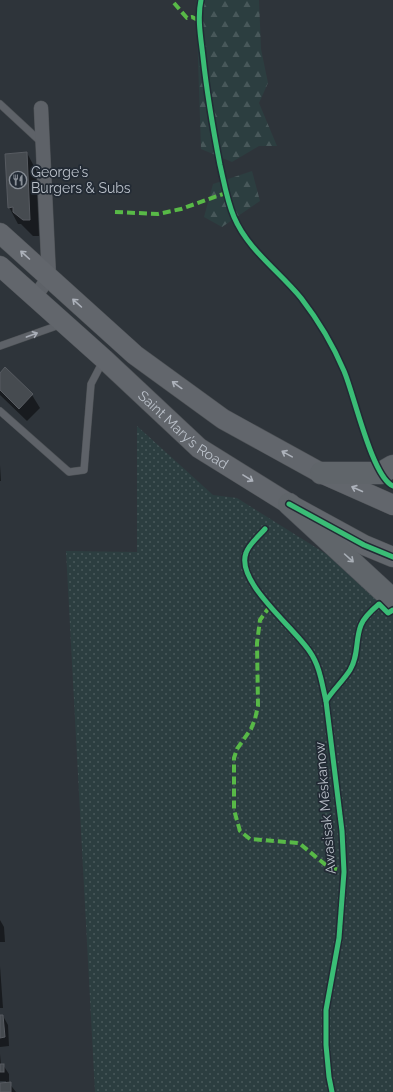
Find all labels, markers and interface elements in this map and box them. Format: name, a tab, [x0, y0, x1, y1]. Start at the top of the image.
place label: George's Burgers & Subs	[31, 164, 131, 196]
restaurant icon: George's Burgers & Subs	[8, 170, 28, 190]
one-way arrow	[20, 251, 30, 260]
one-way arrow	[72, 298, 82, 307]
one-way arrow	[25, 331, 38, 338]
one-way arrow	[172, 381, 183, 390]
street label: Saint Mary’s Road	[135, 387, 231, 472]
one-way arrow	[281, 450, 293, 457]
one-way arrow	[242, 474, 253, 482]
one-way arrow	[352, 485, 364, 492]
one-way arrow	[344, 553, 354, 563]
street label: Awasisak Mēskanow	[311, 741, 339, 875]

